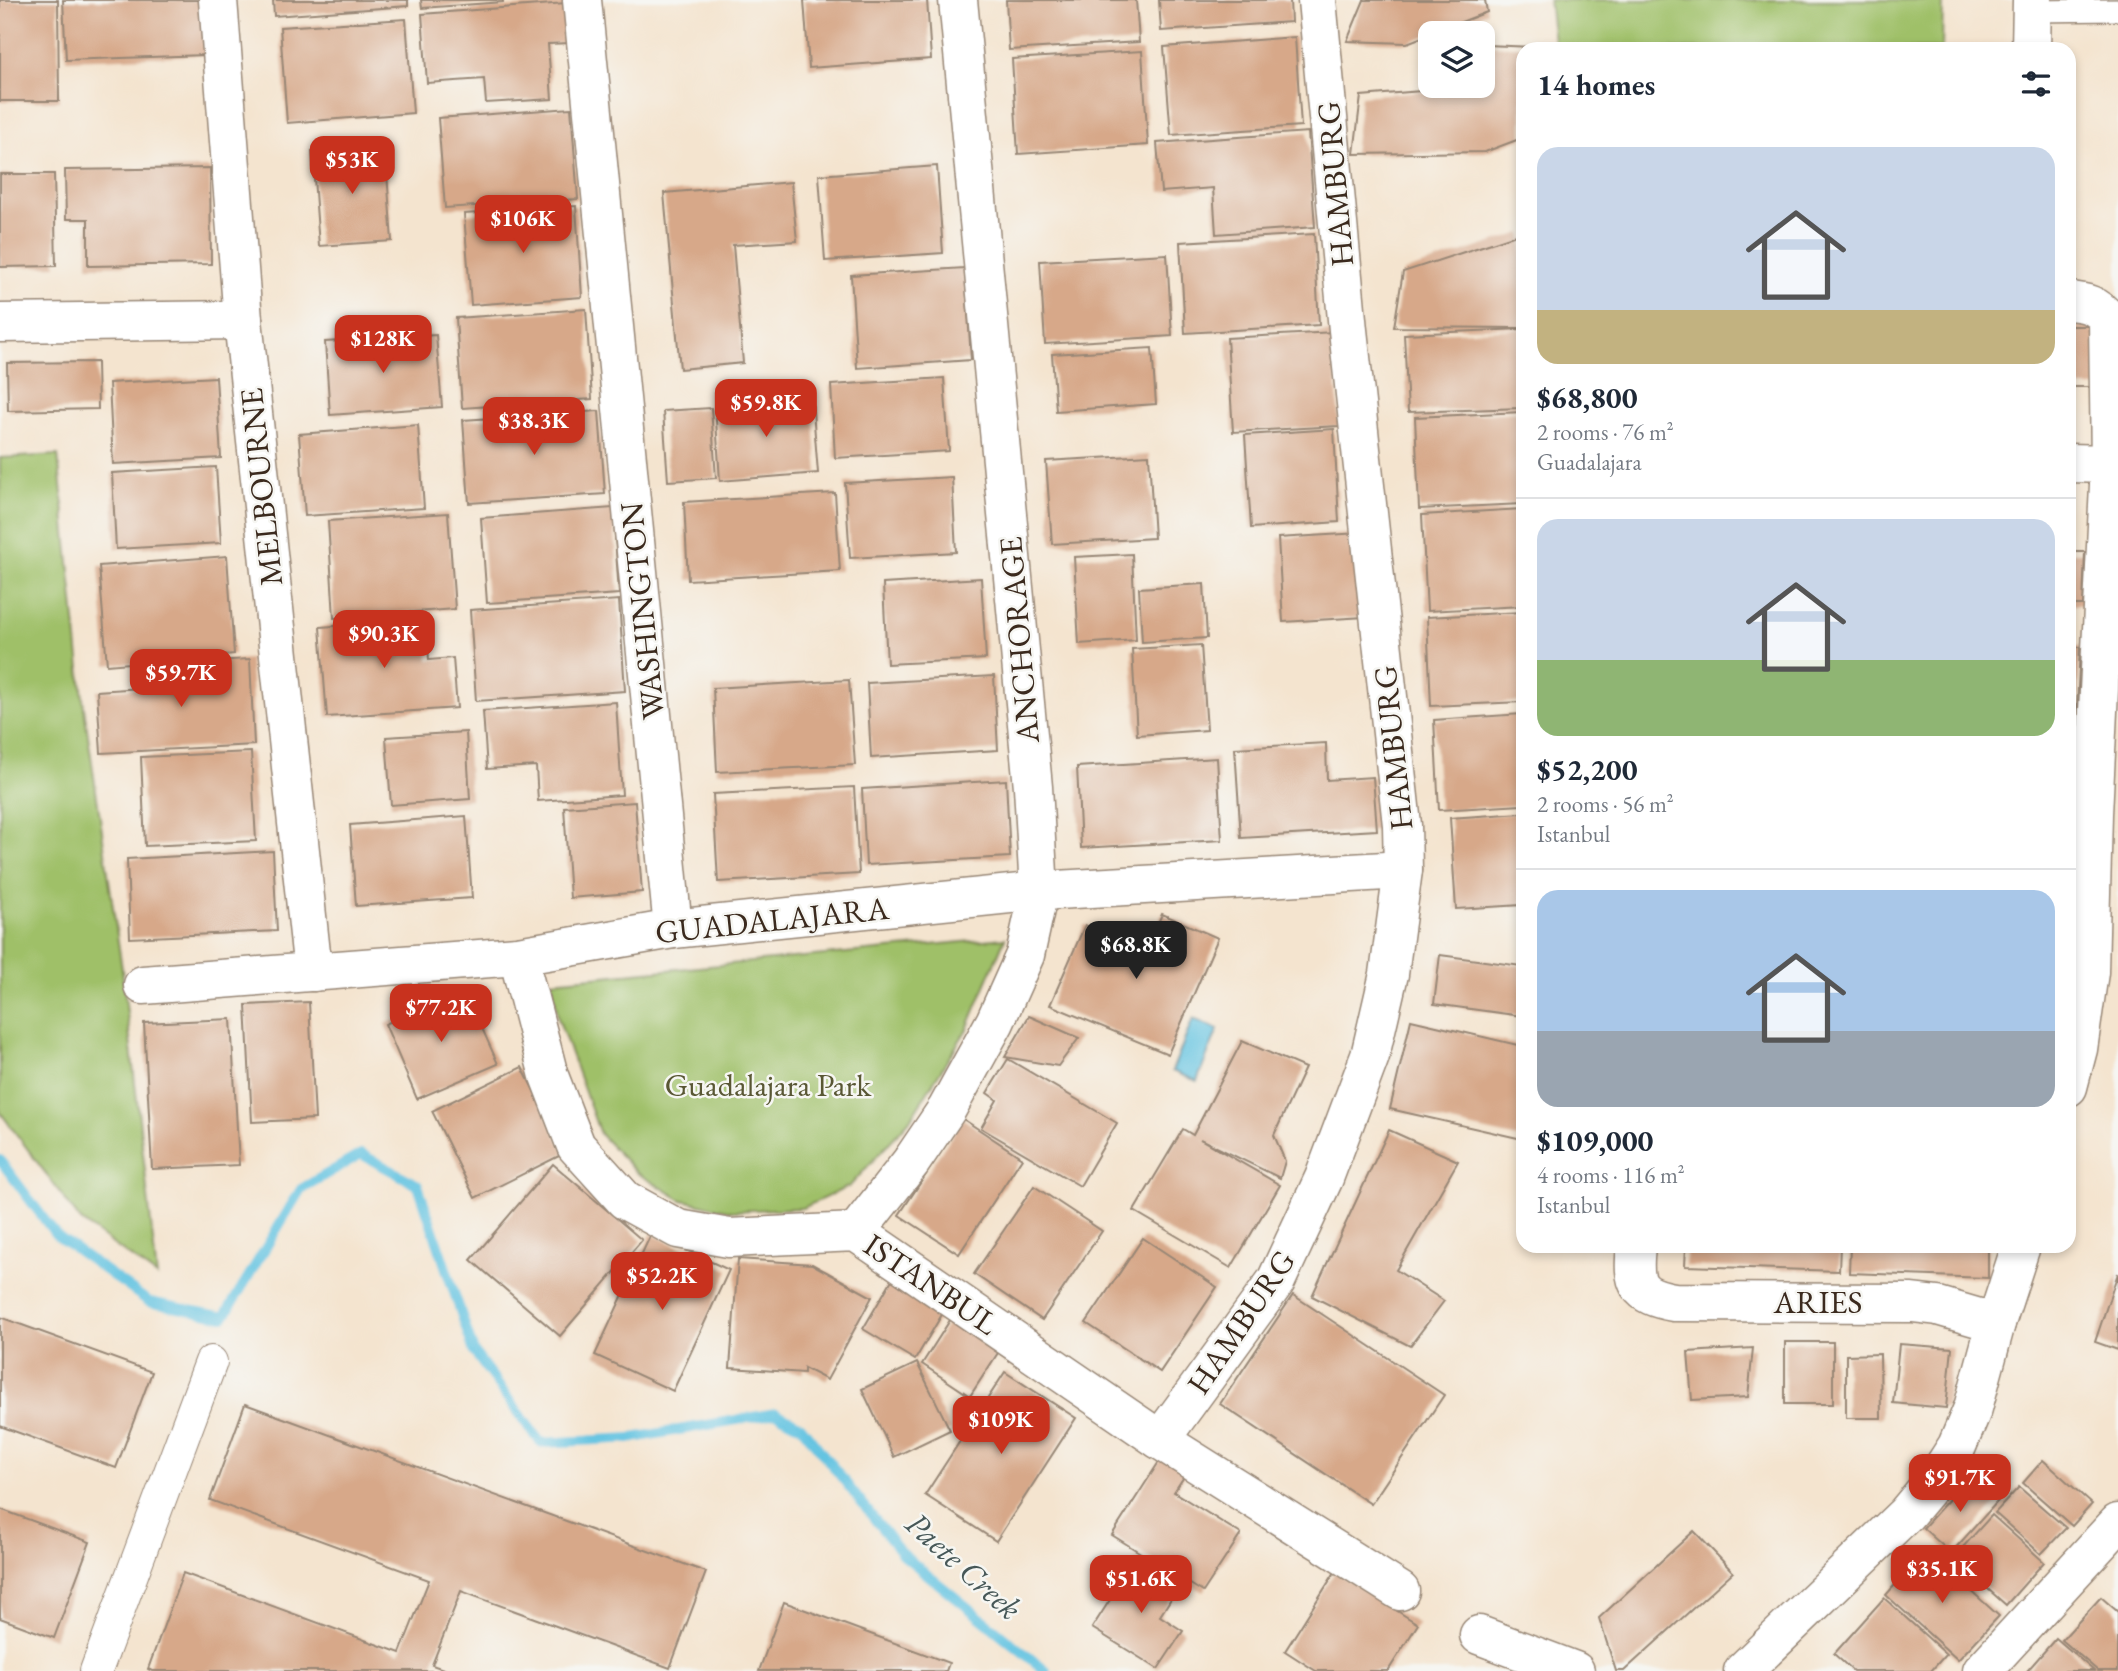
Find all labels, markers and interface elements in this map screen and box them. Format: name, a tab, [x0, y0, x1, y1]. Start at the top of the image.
map controls	[1418, 21, 1495, 98]
button: layers	[1418, 21, 1495, 98]
text: 14 homes	[1537, 65, 1655, 104]
icon: filters	[2017, 65, 2055, 103]
street label: HAMBURG	[1307, 100, 1363, 268]
pin: $53K	[311, 136, 393, 196]
text: $53K	[326, 144, 378, 174]
icon: home	[1733, 192, 1859, 318]
pin: $106K	[474, 196, 572, 255]
text: $106K	[491, 203, 555, 233]
pin: $128K	[334, 316, 432, 375]
text: $128K	[351, 323, 415, 353]
text: $68,800	[1537, 378, 1638, 417]
pin: $59.8K	[709, 380, 823, 439]
street label: MELBOURNE	[230, 386, 292, 588]
text: $59.8K	[731, 387, 801, 417]
pin: $38.3K	[477, 398, 591, 457]
text: $38.3K	[499, 405, 569, 435]
text: 2 rooms · 76 m²	[1537, 417, 1674, 447]
text: Guadalajara	[1537, 447, 1642, 477]
street label: WASHINGTON	[610, 500, 674, 722]
street label: ANCHORAGE	[989, 535, 1049, 746]
icon: home	[1733, 564, 1859, 690]
pin: $90.3K	[327, 610, 441, 670]
text: $90.3K	[349, 618, 419, 648]
pin: $59.7K	[124, 650, 238, 709]
text: $59.7K	[146, 657, 216, 687]
street label: HAMBURG	[1363, 664, 1423, 832]
text: $52,200	[1537, 750, 1638, 789]
text: 2 rooms · 56 m²	[1537, 789, 1674, 819]
text: Istanbul	[1537, 819, 1610, 849]
street label: GUADALAJARA	[653, 887, 892, 953]
pin: $68.8K	[1079, 922, 1193, 981]
text: $68.8K	[1101, 929, 1171, 959]
icon: home	[1733, 935, 1859, 1061]
pin: $77.2K	[384, 984, 498, 1044]
text: $77.2K	[406, 992, 476, 1022]
park label: Guadalajara Park	[665, 1064, 872, 1106]
text: $109,000	[1537, 1121, 1653, 1160]
text: 4 rooms · 116 m²	[1537, 1160, 1685, 1190]
text: Istanbul	[1537, 1190, 1610, 1220]
street label: ISTANBUL	[856, 1224, 1006, 1344]
street label: HAMBURG	[1177, 1242, 1305, 1402]
pin: $52.2K	[605, 1252, 719, 1312]
text: $52.2K	[627, 1260, 697, 1290]
street label: ARIES	[1773, 1281, 1862, 1323]
pin: $109K	[952, 1396, 1050, 1456]
text: $109K	[969, 1404, 1033, 1434]
pin: $91.7K	[1903, 1454, 2017, 1514]
text: $91.7K	[1925, 1462, 1995, 1492]
water label: Paete Creek	[896, 1502, 1031, 1629]
pin: $35.1K	[1885, 1546, 1999, 1605]
text: $35.1K	[1907, 1553, 1977, 1583]
pin: $51.6K	[1084, 1556, 1198, 1615]
text: $51.6K	[1106, 1563, 1176, 1593]

